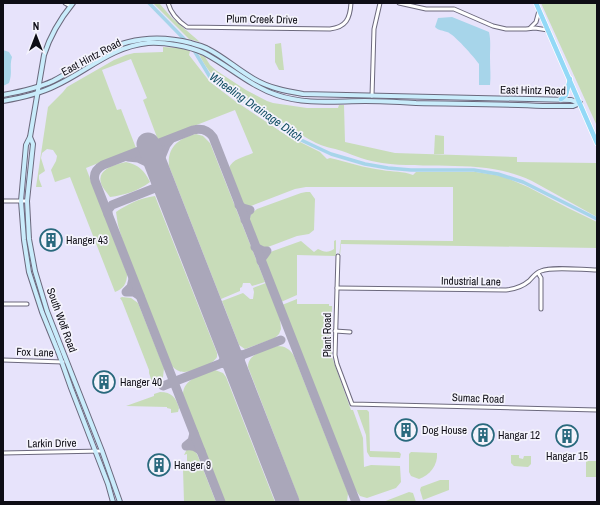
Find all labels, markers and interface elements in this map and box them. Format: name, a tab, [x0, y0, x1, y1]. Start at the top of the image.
street label: Plum Creek Drive	[226, 11, 298, 27]
north arrow	[16, 16, 56, 56]
text: N	[33, 19, 39, 33]
street label: East Hintz Road	[59, 35, 123, 79]
water label: Wheeling Drainage Ditch	[206, 69, 306, 145]
street label: East Hintz Road	[500, 82, 566, 98]
building icon: Hanger 43	[38, 227, 64, 253]
place label: Hanger 43	[66, 233, 108, 247]
street label: Industrial Lane	[441, 273, 501, 289]
street label: South Wolf Road	[44, 286, 80, 354]
street label: Plant Road	[320, 313, 334, 357]
street label: Fox Lane	[16, 344, 54, 360]
building icon: Hanger 40	[91, 369, 117, 395]
place label: Hanger 40	[120, 375, 162, 389]
street label: Sumac Road	[452, 390, 504, 406]
building icon: Dog House	[393, 417, 419, 443]
building icon: Hangar 12	[470, 422, 496, 448]
place label: Dog House	[422, 423, 467, 437]
building icon: Hangar 15	[554, 423, 580, 449]
place label: Hangar 12	[498, 428, 540, 442]
street label: Larkin Drive	[27, 436, 77, 450]
place label: Hangar 15	[546, 449, 588, 463]
building icon: Hanger 9	[146, 452, 172, 478]
place label: Hanger 9	[174, 458, 211, 472]

